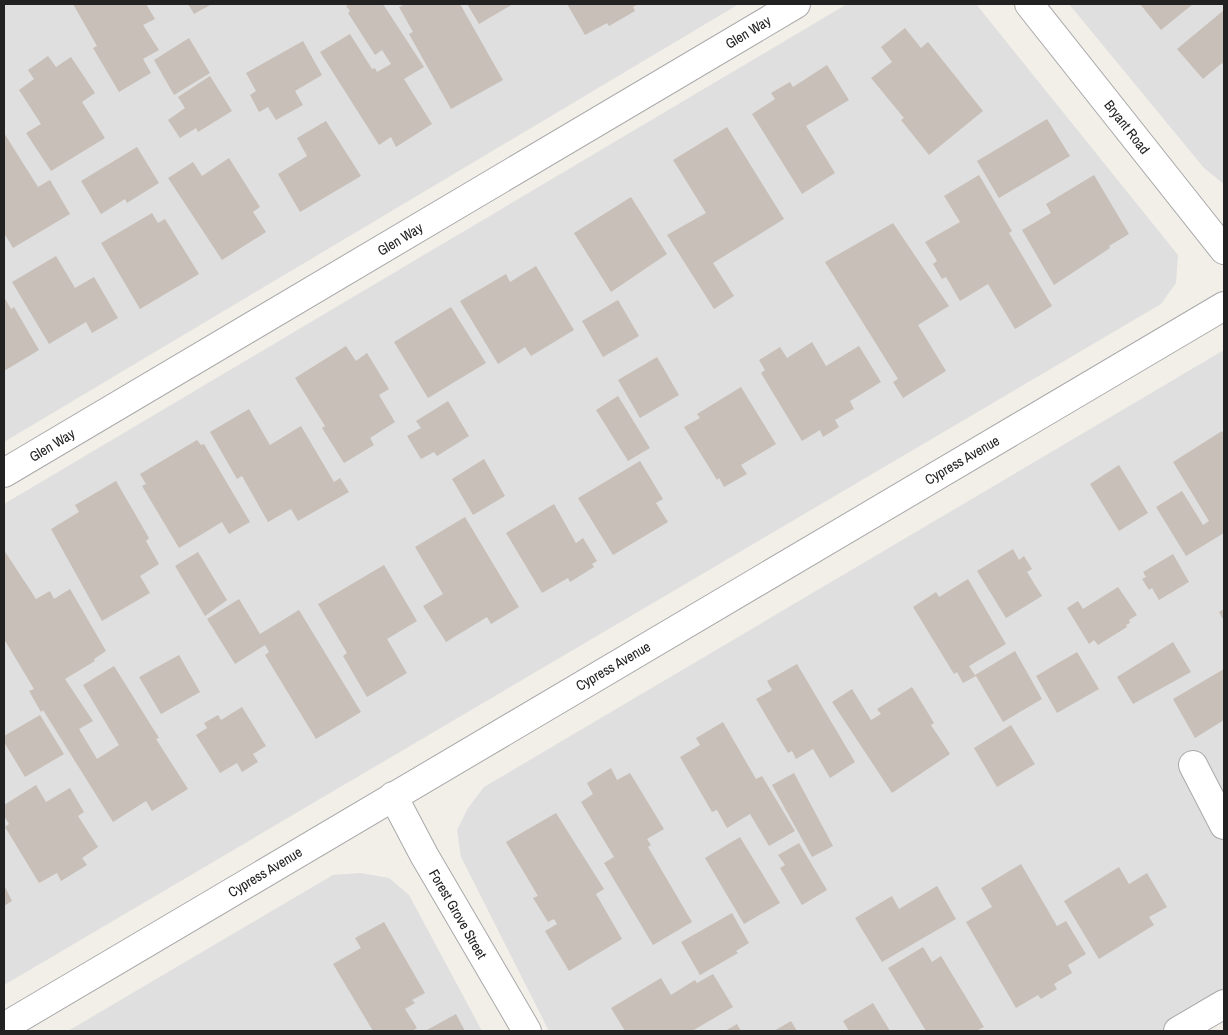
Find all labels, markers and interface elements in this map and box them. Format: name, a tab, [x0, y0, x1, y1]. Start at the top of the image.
street label: Glen Way	[722, 11, 774, 53]
street label: Bryant Road	[1100, 96, 1154, 158]
street label: Glen Way	[374, 218, 426, 260]
street label: Glen Way	[26, 424, 78, 466]
street label: Cypress Avenue	[921, 431, 1003, 489]
street label: Cypress Avenue	[572, 637, 654, 695]
street label: Cypress Avenue	[225, 843, 305, 901]
street label: Forest Grove Street	[425, 866, 491, 962]

